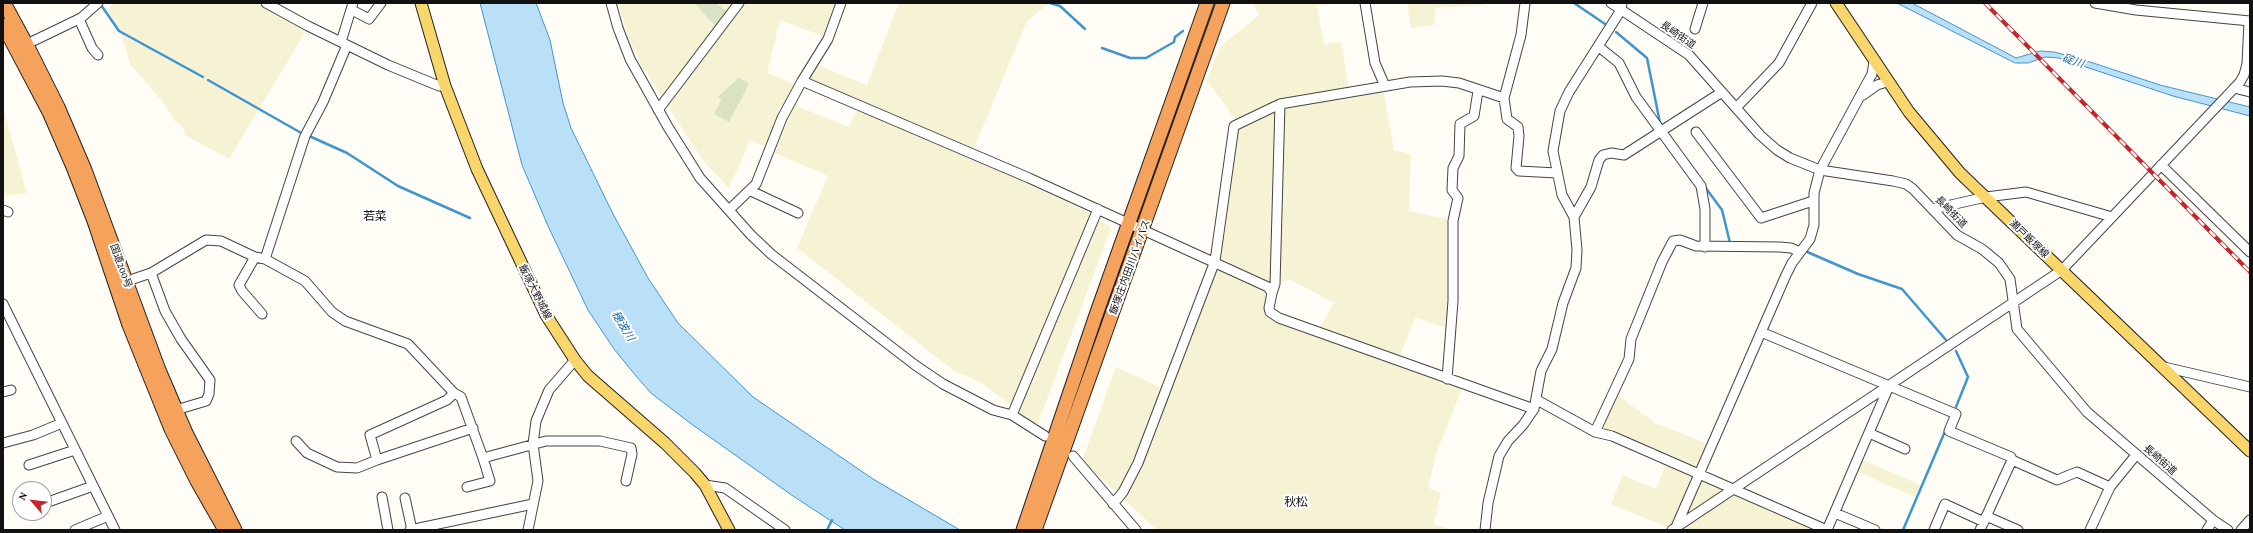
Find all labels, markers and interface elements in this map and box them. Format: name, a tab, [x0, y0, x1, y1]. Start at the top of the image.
street label: 長崎街道	[1658, 19, 1698, 51]
water label: 碇川	[2060, 51, 2086, 71]
street label: 長崎街道	[1933, 194, 1969, 230]
district label: 若菜	[363, 209, 387, 223]
street label: 瀬戸飯塚線	[2007, 217, 2051, 261]
street label: 飯塚庄内田川バイパス	[1107, 218, 1153, 316]
street label: 国道200号	[107, 242, 135, 290]
street label: 飯塚大野城線	[516, 263, 554, 321]
water label: 穂波川	[609, 309, 637, 343]
street label: 長崎街道	[2141, 442, 2179, 478]
north arrow	[12, 481, 52, 521]
text: N	[15, 490, 29, 502]
district label: 秋松	[1284, 495, 1308, 509]

